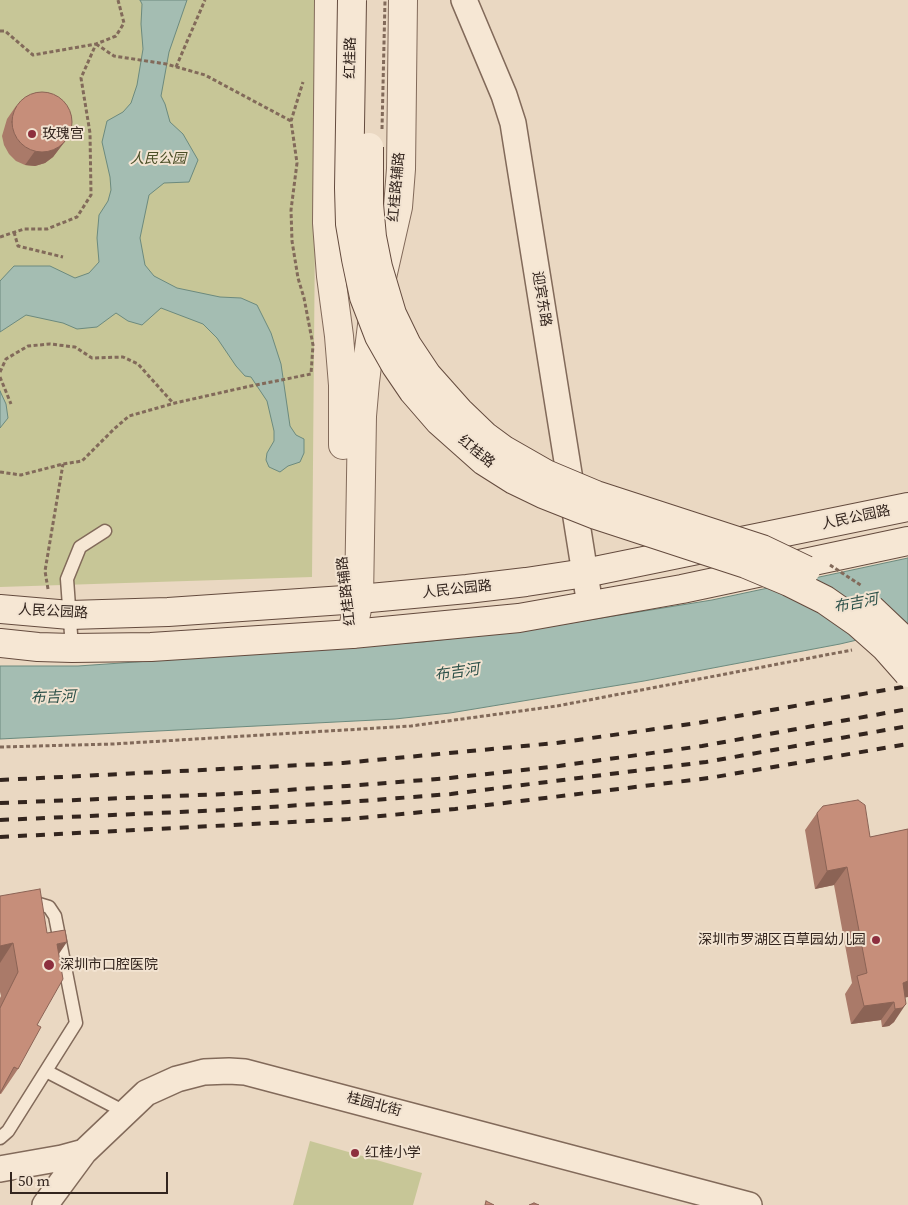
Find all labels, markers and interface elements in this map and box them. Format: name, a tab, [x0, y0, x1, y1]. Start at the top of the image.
street label: 红桂路	[342, 37, 360, 79]
place label: 玫瑰宫	[42, 126, 84, 142]
marker: 玫瑰宫	[26, 128, 38, 140]
park label: 人民公园	[130, 151, 186, 167]
street label: 红桂路辅路	[386, 151, 408, 223]
street label: 迎宾东路	[528, 270, 554, 328]
street label: 红桂路	[454, 432, 498, 472]
street label: 人民公园路	[820, 503, 892, 533]
street label: 红桂路辅路	[334, 555, 360, 627]
street label: 人民公园路	[421, 578, 493, 602]
water label: 布吉河	[832, 591, 880, 617]
street label: 人民公园路	[18, 602, 88, 622]
water label: 布吉河	[433, 661, 481, 685]
water label: 布吉河	[30, 688, 76, 708]
place label: 深圳市罗湖区百草园幼儿园	[698, 932, 866, 948]
marker: 深圳市罗湖区百草园幼儿园	[870, 934, 882, 946]
place label: 深圳市口腔医院	[60, 957, 158, 973]
marker: 深圳市口腔医院	[42, 958, 56, 972]
street label: 桂园北街	[345, 1090, 403, 1120]
place label: 红桂小学	[365, 1145, 421, 1161]
marker: 红桂小学	[349, 1147, 361, 1159]
scale bar	[12, 1162, 170, 1194]
text: 50 m	[18, 1170, 50, 1191]

